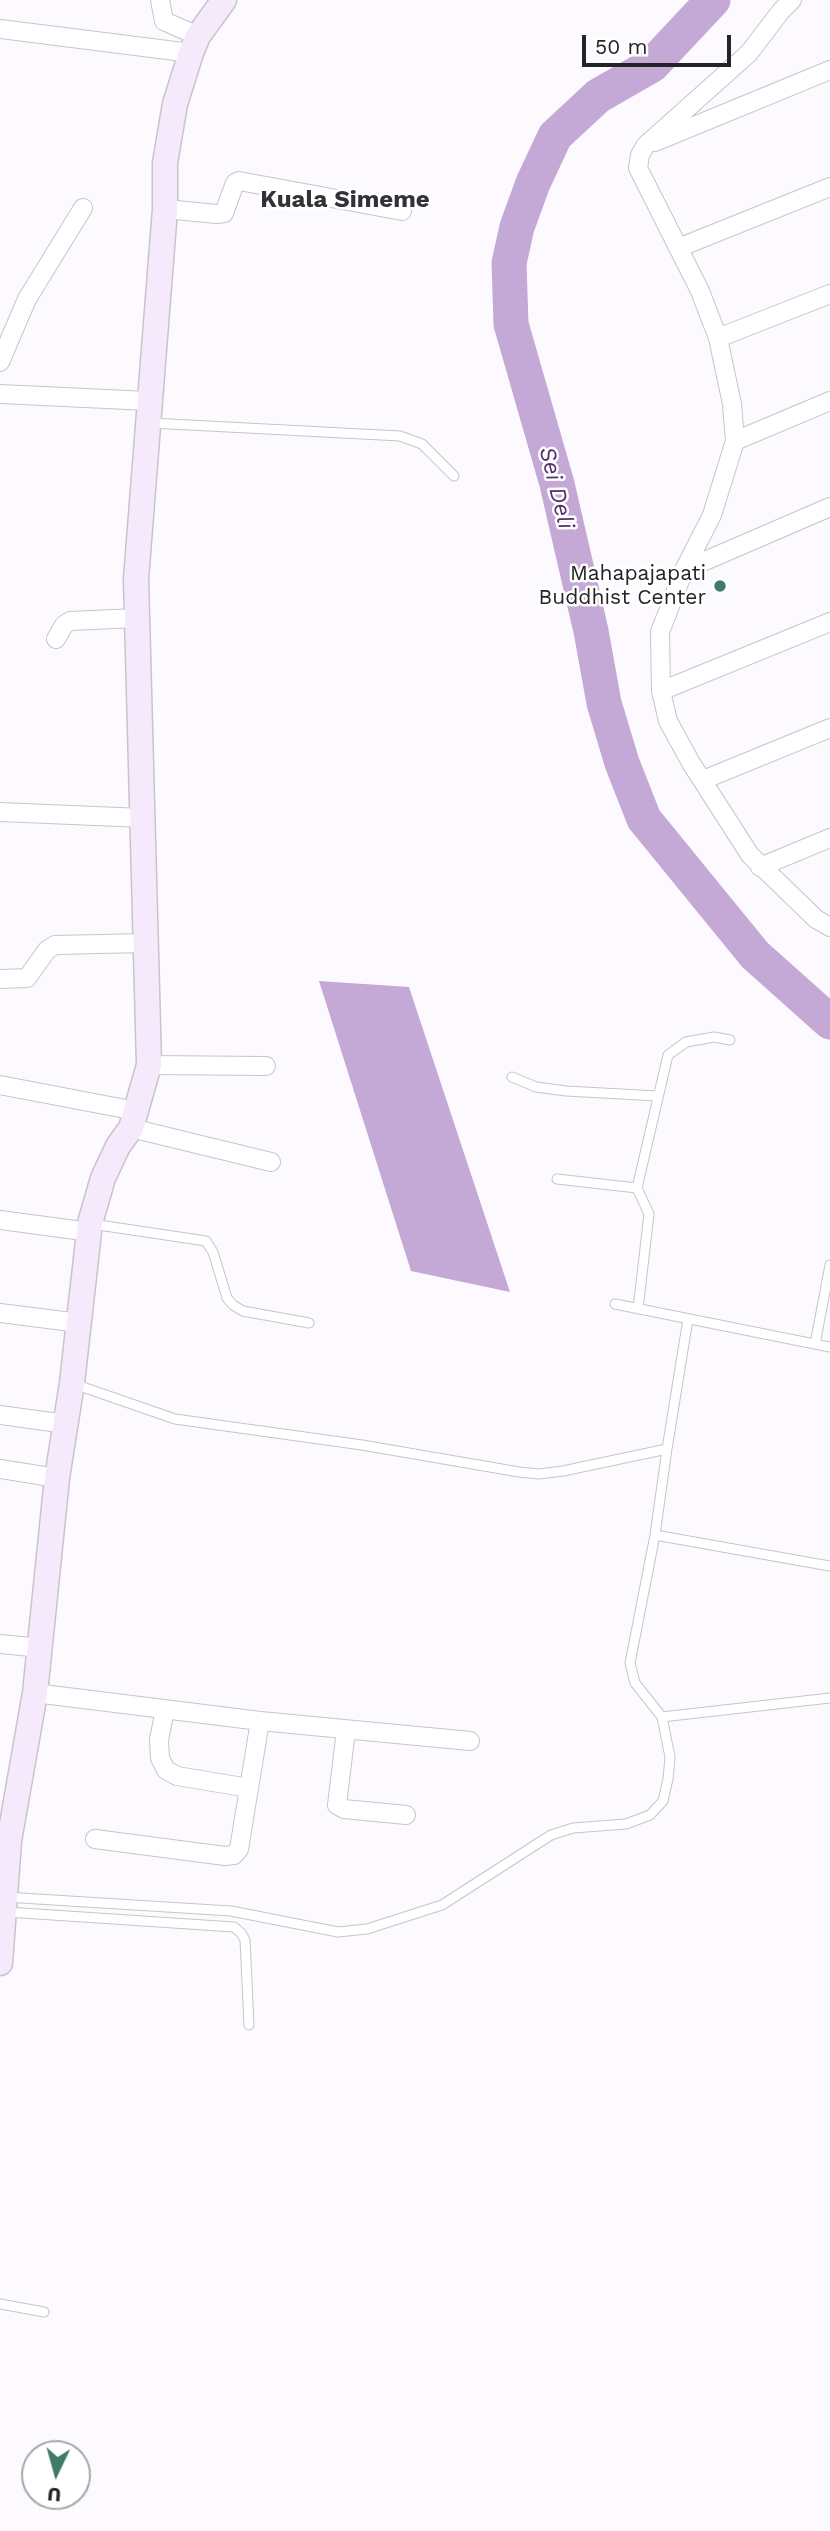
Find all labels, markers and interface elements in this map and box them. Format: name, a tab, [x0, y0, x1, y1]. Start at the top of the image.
scale bar	[585, 21, 734, 65]
text: 50 m	[595, 34, 647, 59]
district label: Kuala Simeme	[260, 186, 430, 214]
water label: Sei Deli	[532, 444, 580, 532]
place label: Mahapajapati Buddhist Center	[539, 561, 706, 611]
marker: Mahapajapati Buddhist Center	[712, 578, 728, 594]
north arrow	[21, 2440, 91, 2510]
text: U	[47, 2482, 62, 2506]

